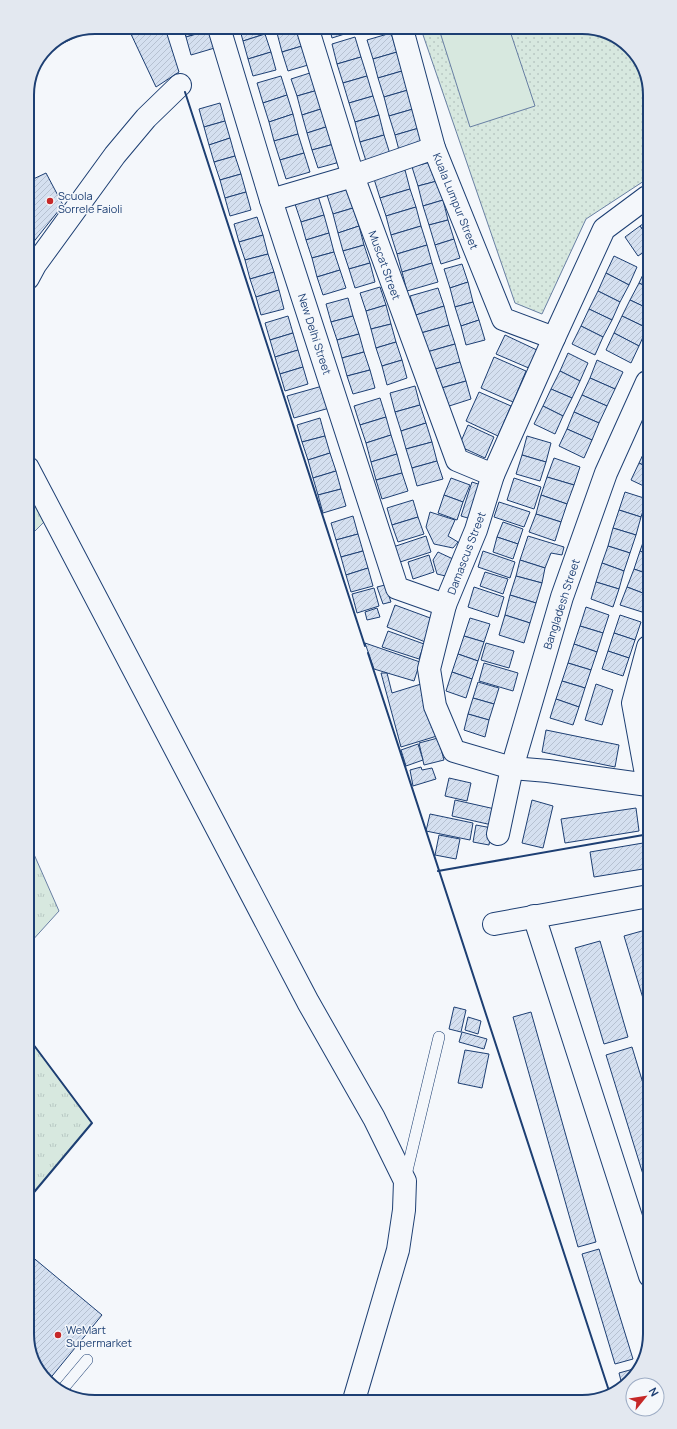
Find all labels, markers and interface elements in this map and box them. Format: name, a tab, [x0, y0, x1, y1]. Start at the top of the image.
street label: Kuala Lumpur Street	[430, 151, 482, 251]
place label: Scuola Sorrele Faioli	[58, 188, 122, 216]
marker: Scuola Sorrele Faioli	[45, 196, 55, 206]
street label: Muscat Street	[366, 228, 404, 302]
street label: New Delhi Street	[295, 292, 335, 376]
street label: Damascus Street	[443, 509, 489, 597]
street label: Bangladesh Street	[539, 557, 583, 651]
place label: WeMart Supermarket	[66, 1322, 132, 1350]
marker: WeMart Supermarket	[53, 1330, 63, 1340]
north arrow	[625, 1377, 665, 1417]
text: N	[646, 1385, 663, 1399]

